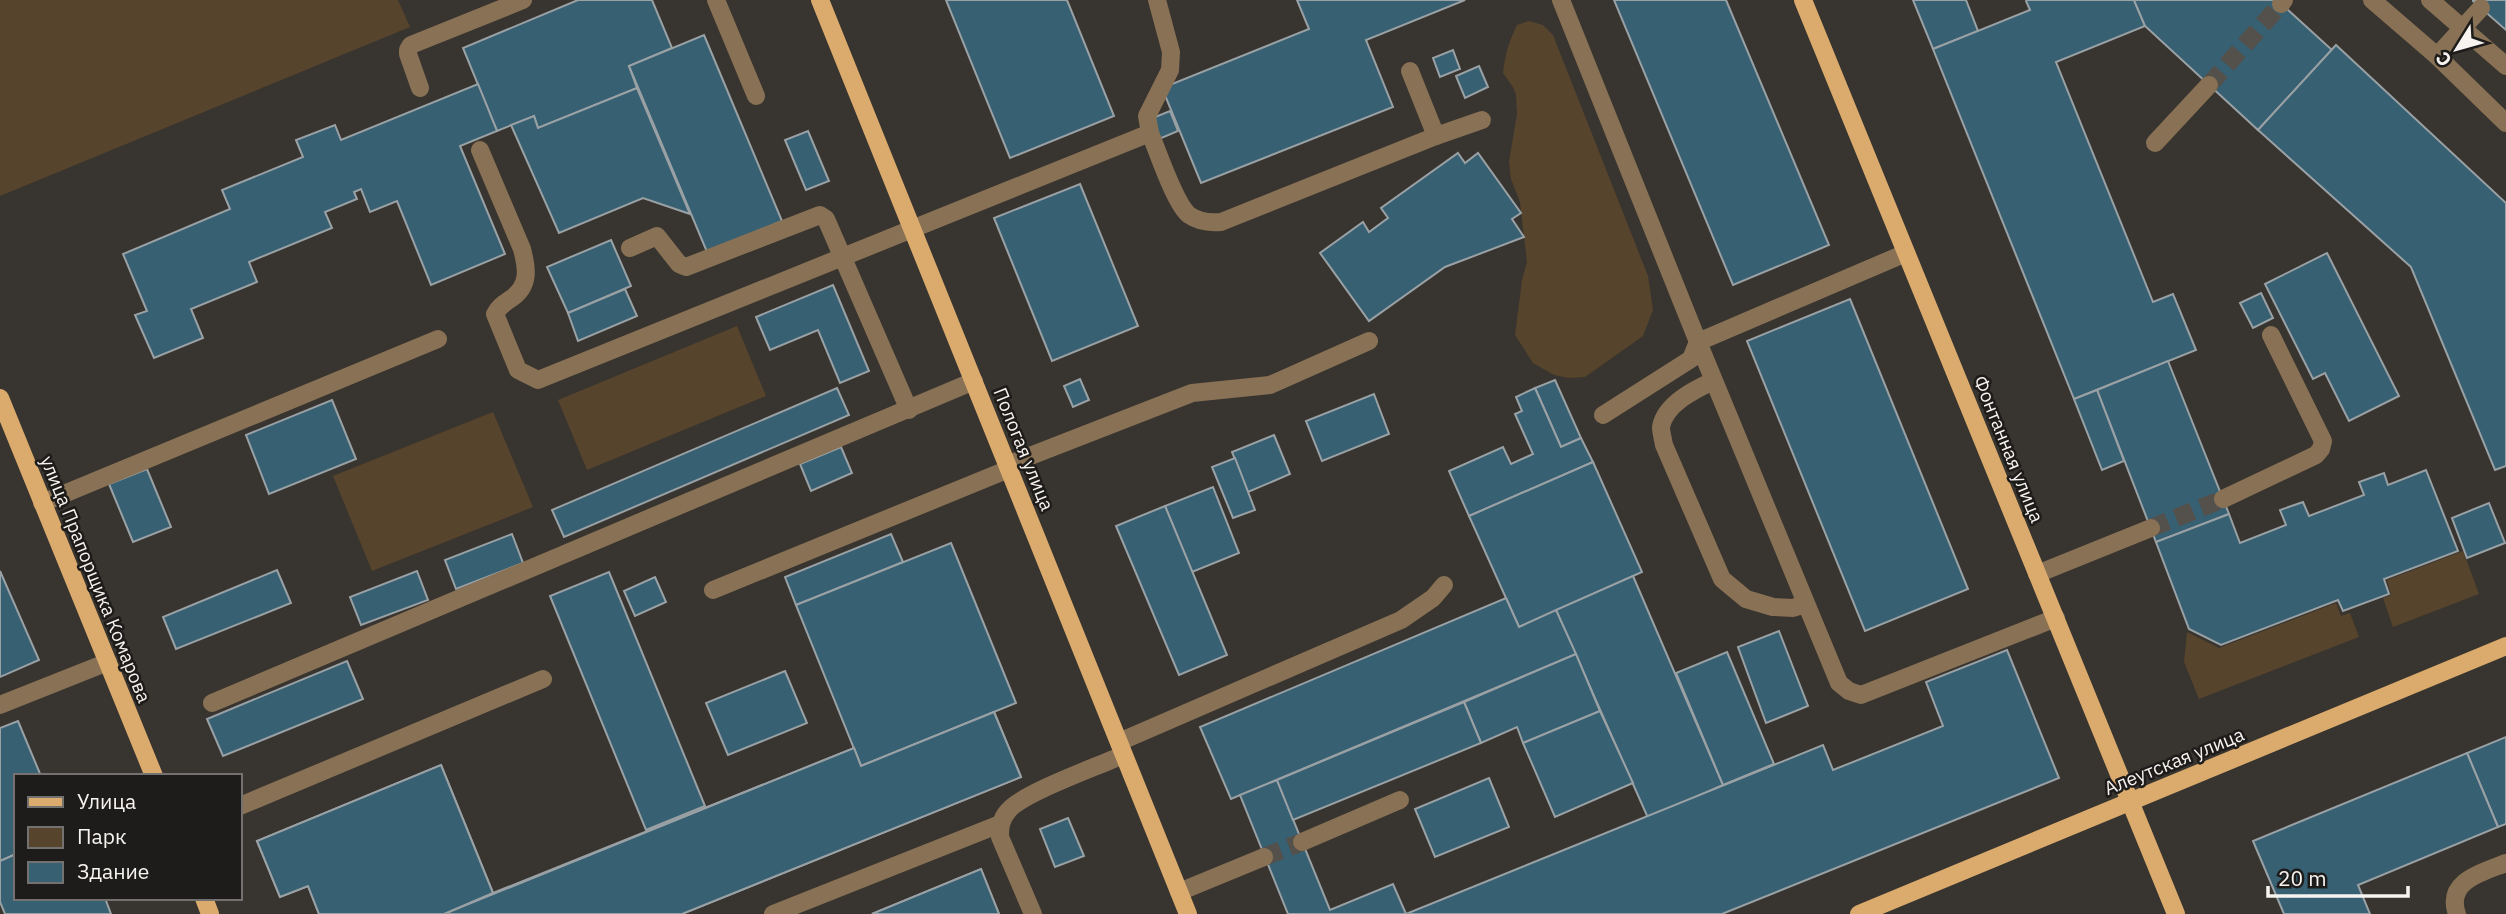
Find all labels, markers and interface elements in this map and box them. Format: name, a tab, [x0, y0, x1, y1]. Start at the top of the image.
north arrow	[2422, 14, 2492, 84]
text: С	[2430, 47, 2457, 71]
street label: Фонтанная улица	[1969, 372, 2049, 526]
street label: Пологая улица	[988, 384, 1060, 514]
street label: улица Прапорщика Комарова	[35, 452, 157, 706]
street label: Алеутская улица	[2100, 722, 2248, 800]
legend	[14, 774, 242, 900]
text: Улица	[77, 787, 136, 815]
text: Парк	[77, 822, 127, 850]
scale bar	[2268, 855, 2408, 899]
text: Здание	[77, 857, 149, 885]
text: 20 m	[2278, 864, 2327, 892]

